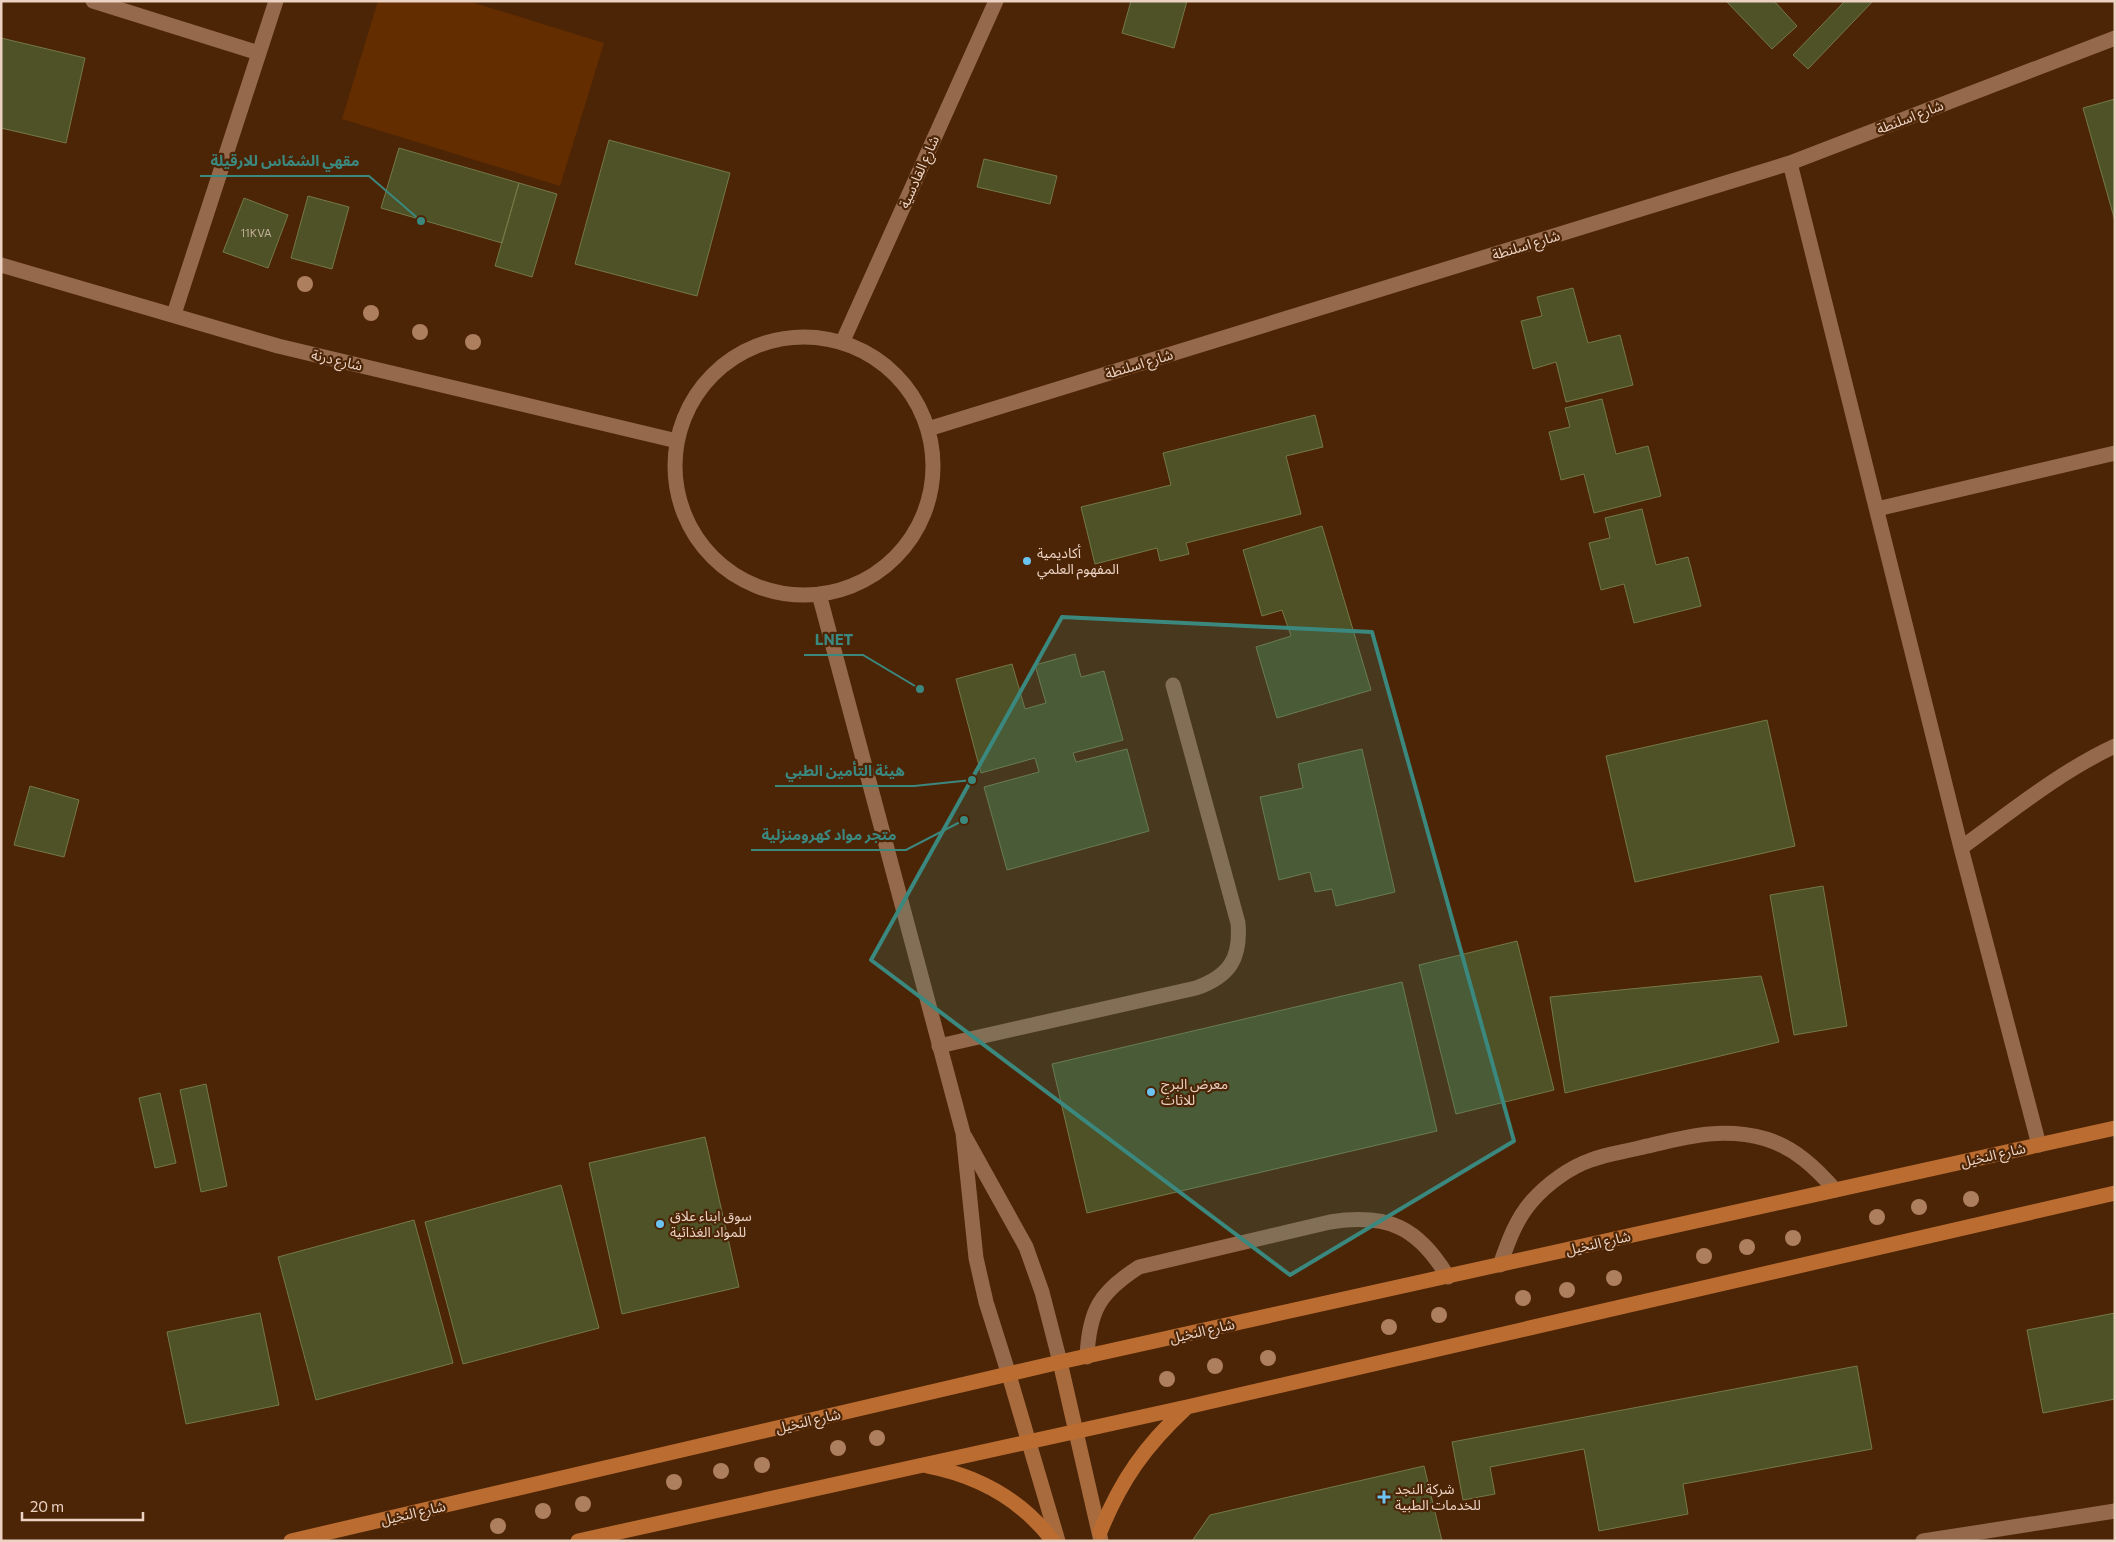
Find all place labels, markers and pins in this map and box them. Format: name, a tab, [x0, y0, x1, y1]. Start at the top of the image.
callout: مقهي الشمّاس للارقيلة	[200, 146, 369, 176]
place label: أكاديمية المفهوم العلمي	[1037, 544, 1119, 580]
marker: أكاديمية المفهوم العلمي	[1021, 555, 1033, 567]
callout: LNET	[804, 625, 863, 655]
callout: هيئة التأمين الطبي	[775, 756, 914, 786]
callout: متجر مواد كهرومنزلية	[751, 820, 906, 850]
place label: معرض البرج للاثاث	[1161, 1075, 1228, 1108]
marker: معرض البرج للاثاث	[1145, 1086, 1157, 1098]
place label: سوق ابناء علاق للمواد الغذائية	[670, 1207, 752, 1241]
marker: سوق ابناء علاق للمواد الغذائية	[654, 1218, 666, 1230]
place label: شركة النجد للخدمات الطبية	[1395, 1480, 1481, 1513]
marker: شركة النجد للخدمات الطبية	[1377, 1490, 1391, 1504]

